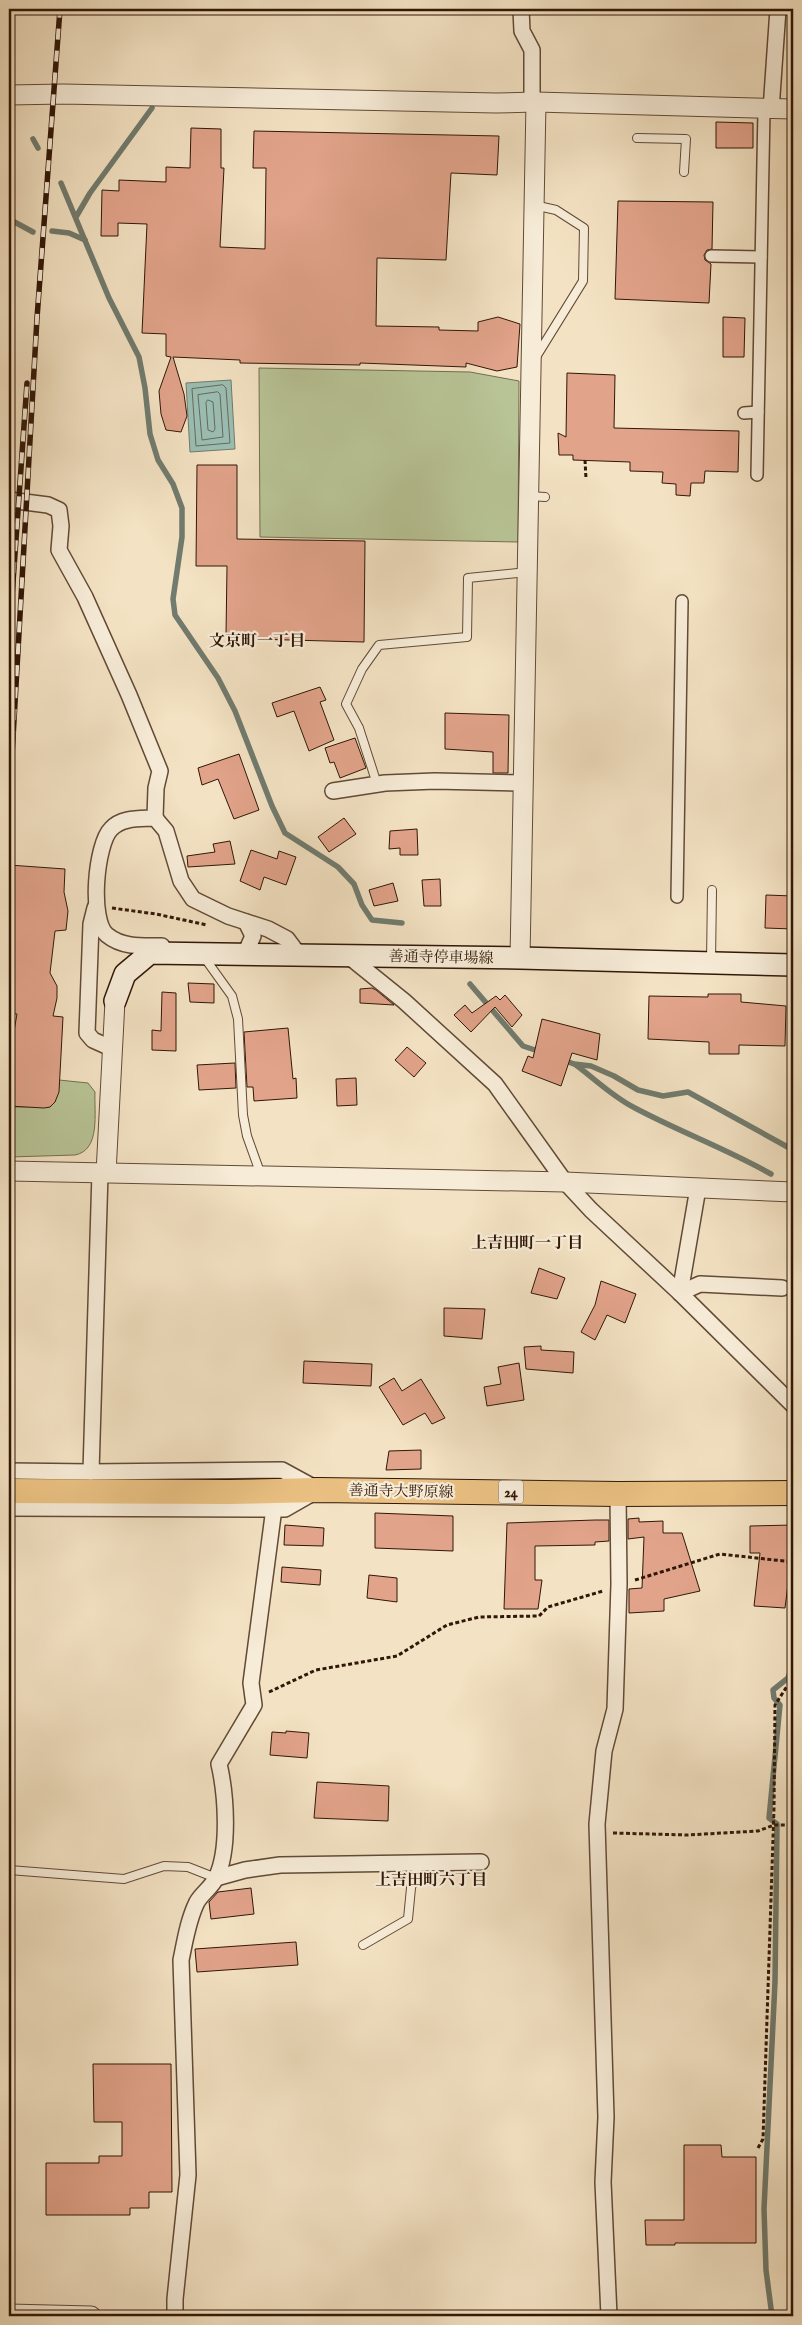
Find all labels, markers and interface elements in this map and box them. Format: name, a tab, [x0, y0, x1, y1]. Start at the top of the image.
district label: 文京町一丁目	[209, 632, 305, 652]
street label: 善通寺停車場線	[388, 947, 494, 968]
district label: 上吉田町一丁目	[471, 1234, 583, 1254]
road number: 24	[498, 1480, 524, 1504]
street label: 善通寺大野原線	[348, 1481, 454, 1502]
district label: 上吉田町六丁目	[375, 1871, 487, 1891]

